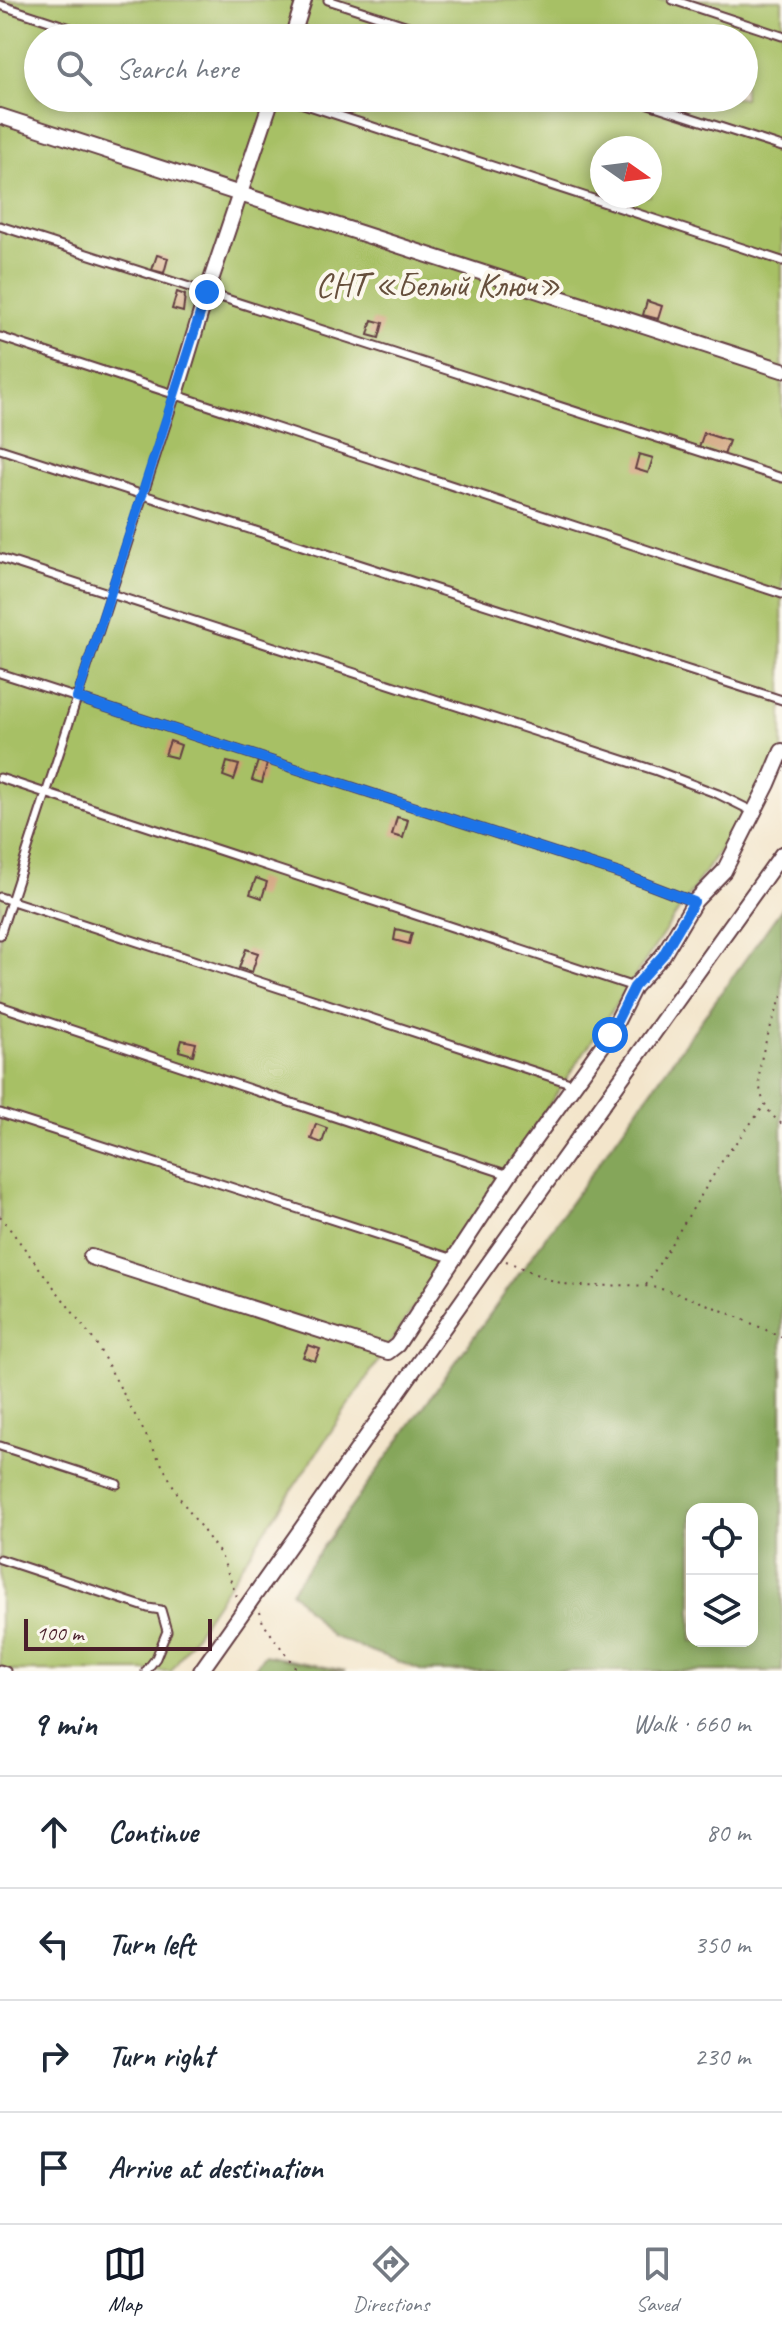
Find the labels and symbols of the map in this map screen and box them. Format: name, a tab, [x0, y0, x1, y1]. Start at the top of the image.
north arrow	[590, 136, 662, 208]
park label: СНТ «Белый Ключ»	[315, 263, 561, 306]
route end	[189, 274, 225, 310]
route start	[592, 1017, 628, 1053]
scale bar	[24, 1615, 212, 1651]

